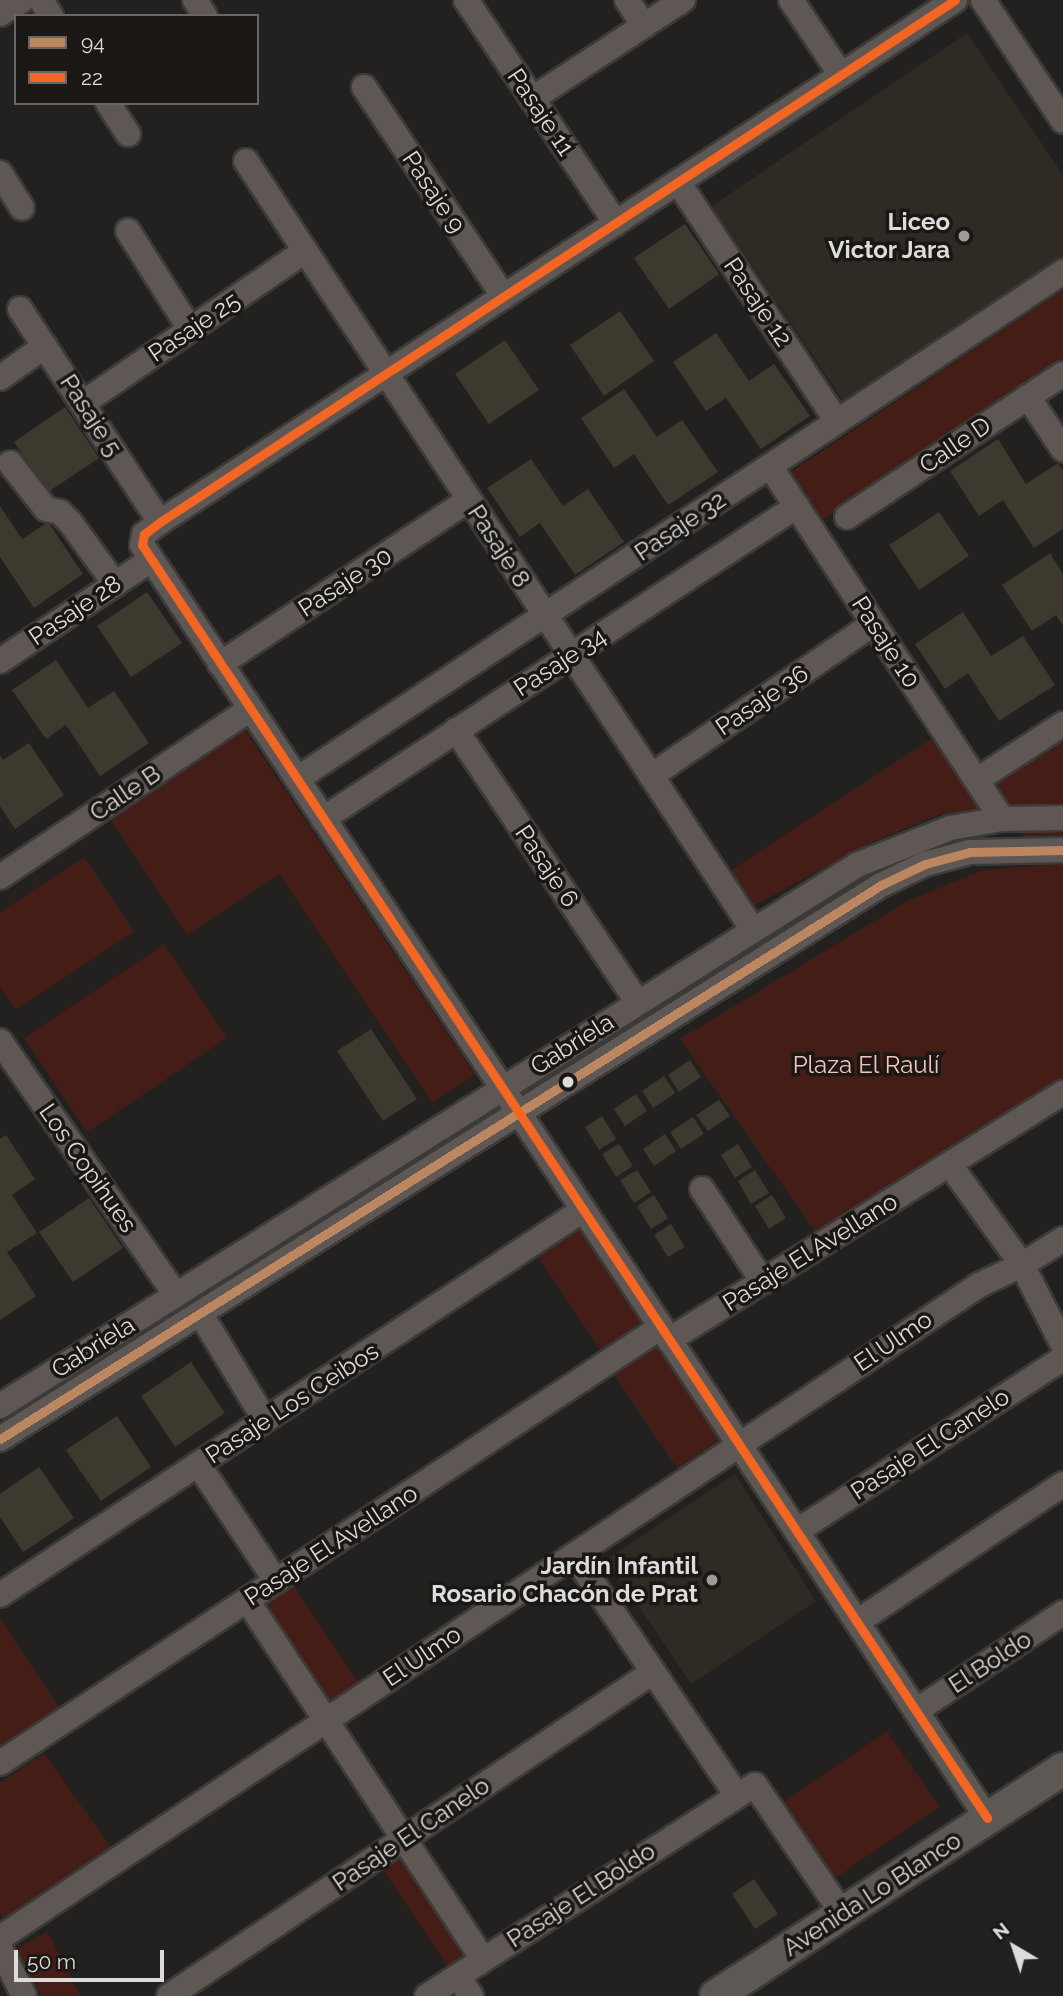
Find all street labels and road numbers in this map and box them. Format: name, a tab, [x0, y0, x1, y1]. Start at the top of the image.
street label: Pasaje 11	[501, 63, 581, 161]
street label: Pasaje 9	[396, 146, 472, 238]
street label: Pasaje 12	[718, 252, 798, 352]
street label: Pasaje 25	[143, 286, 245, 368]
street label: Pasaje 5	[54, 369, 128, 461]
street label: Calle D	[914, 411, 996, 479]
street label: Pasaje 32	[629, 485, 731, 567]
street label: Pasaje 8	[462, 499, 536, 593]
street label: Pasaje 30	[293, 541, 397, 623]
street label: Pasaje 28	[23, 569, 127, 651]
street label: Pasaje 10	[846, 591, 926, 693]
street label: Pasaje 34	[509, 622, 611, 702]
street label: Pasaje 36	[710, 659, 814, 741]
street label: Calle B	[84, 759, 166, 827]
street label: Pasaje 6	[509, 820, 585, 912]
street label: Gabriela	[525, 1007, 619, 1081]
street label: Los Copihues	[33, 1098, 143, 1238]
street label: Pasaje El Avellano	[717, 1186, 903, 1318]
street label: El Ulmo	[848, 1304, 938, 1378]
street label: Gabriela	[46, 1310, 140, 1384]
street label: Pasaje Los Ceibos	[200, 1336, 384, 1470]
street label: Pasaje El Canelo	[845, 1382, 1015, 1506]
street label: Pasaje El Avellano	[239, 1478, 423, 1612]
street label: El Ulmo	[377, 1619, 467, 1693]
street label: El Boldo	[943, 1625, 1037, 1699]
street label: Pasaje El Canelo	[327, 1771, 495, 1897]
street label: Avenida Lo Blanco	[778, 1826, 966, 1962]
street label: Pasaje El Boldo	[501, 1836, 661, 1954]

